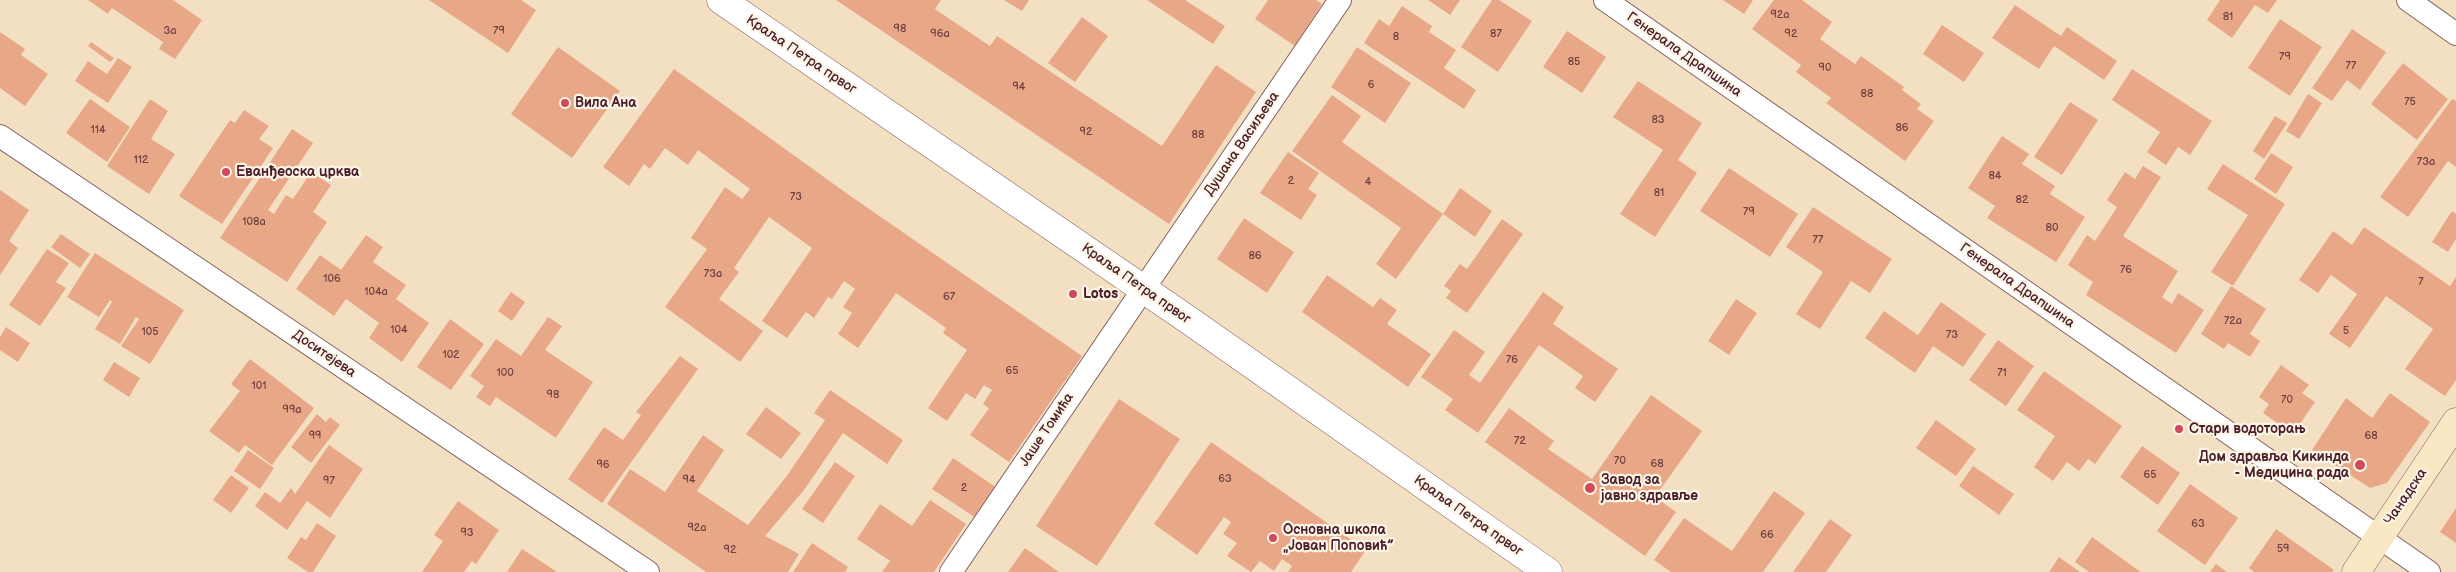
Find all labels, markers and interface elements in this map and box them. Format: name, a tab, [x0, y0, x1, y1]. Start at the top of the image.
house number: 92a	[1770, 8, 1790, 22]
street label: Генерала Драпшина	[1623, 9, 1745, 101]
house number: 81	[2223, 10, 2233, 24]
street label: Краља Петра првог	[743, 12, 859, 98]
house number: 98	[894, 22, 906, 36]
house number: 3a	[164, 24, 176, 38]
house number: 79	[493, 24, 505, 38]
house number: 96a	[930, 27, 950, 41]
house number: 87	[1490, 27, 1502, 41]
house number: 92	[1785, 27, 1797, 41]
house number: 8	[1393, 30, 1399, 44]
house number: 79	[2279, 50, 2291, 64]
house number: 85	[1568, 55, 1580, 69]
house number: 77	[2346, 59, 2356, 73]
house number: 90	[1819, 61, 1831, 75]
house number: 6	[1368, 78, 1374, 92]
house number: 94	[1012, 80, 1026, 94]
house number: 88	[1861, 87, 1873, 101]
street label: Душана Васиљева	[1201, 89, 1283, 199]
place label: Вила Ана	[575, 95, 636, 111]
house number: 75	[2404, 95, 2416, 109]
marker: Вила Ана	[559, 97, 571, 109]
house number: 83	[1651, 113, 1665, 127]
house number: 86	[1895, 121, 1909, 135]
house number: 114	[90, 123, 106, 137]
house number: 92	[1080, 125, 1092, 139]
house number: 88	[1192, 128, 1204, 142]
house number: 112	[133, 153, 149, 167]
house number: 73a	[2417, 155, 2435, 169]
place label: Еванђеоска црква	[236, 164, 359, 180]
marker: Еванђеоска црква	[220, 166, 232, 178]
house number: 84	[1988, 169, 2002, 183]
house number: 2	[1288, 174, 1294, 188]
house number: 4	[1365, 175, 1371, 189]
house number: 81	[1654, 186, 1664, 200]
house number: 73	[790, 190, 802, 204]
house number: 82	[2016, 193, 2028, 207]
house number: 79	[1743, 205, 1755, 219]
house number: 108a	[242, 215, 266, 229]
house number: 80	[2046, 221, 2058, 235]
house number: 77	[1813, 233, 1823, 247]
street label: Краља Петра првог	[1078, 240, 1194, 328]
street label: Генерала Драпшина	[1956, 240, 2078, 332]
house number: 86	[1248, 249, 1262, 263]
house number: 76	[2120, 263, 2132, 277]
house number: 73a	[704, 267, 722, 281]
house number: 106	[323, 272, 341, 286]
house number: 7	[2418, 275, 2424, 289]
house number: 104a	[364, 285, 388, 299]
place label: Lotos	[1083, 286, 1118, 302]
marker: Lotos	[1067, 288, 1079, 300]
house number: 67	[943, 290, 955, 304]
house number: 72a	[2224, 314, 2242, 328]
house number: 104	[390, 323, 408, 337]
house number: 5	[2343, 324, 2349, 338]
house number: 105	[141, 325, 159, 339]
street label: Доситејева	[289, 327, 359, 381]
house number: 73	[1946, 328, 1958, 342]
house number: 102	[442, 348, 460, 362]
house number: 76	[1506, 353, 1518, 367]
house number: 65	[1005, 364, 1019, 378]
house number: 100	[496, 366, 514, 380]
house number: 71	[1997, 366, 2007, 380]
house number: 101	[252, 379, 266, 393]
house number: 98	[547, 388, 559, 402]
street label: Јаше Томића	[1016, 390, 1078, 470]
house number: 70	[2281, 393, 2293, 407]
house number: 99a	[283, 403, 301, 417]
place label: Стари водоторањ	[2189, 421, 2305, 437]
marker: Стари водоторањ	[2173, 423, 2185, 435]
house number: 99	[309, 429, 321, 443]
house number: 68	[2364, 429, 2378, 443]
house number: 72	[1514, 434, 1526, 448]
place label: Дом здравља Кикинда - Медицина рада	[2199, 449, 2349, 482]
house number: 70	[1614, 454, 1626, 468]
house number: 68	[1650, 457, 1664, 471]
house number: 96	[596, 458, 610, 472]
marker: Дом здравља Кикинда - Медицина рада	[2353, 458, 2367, 472]
street label: Чанадска	[2381, 466, 2431, 528]
house number: 65	[2143, 468, 2157, 482]
house number: 63	[1218, 472, 1232, 486]
street label: Краља Петра првог	[1410, 472, 1526, 560]
place label: Завод за јавно здравље	[1601, 472, 1698, 504]
house number: 94	[682, 473, 696, 487]
house number: 97	[323, 474, 335, 488]
house number: 2	[961, 481, 967, 495]
marker: Завод за јавно здравље	[1583, 481, 1597, 495]
house number: 63	[2191, 517, 2205, 531]
house number: 92a	[687, 521, 707, 535]
place label: Основна школа „Јован Поповић”	[1283, 522, 1394, 554]
house number: 93	[460, 526, 474, 540]
house number: 66	[1760, 528, 1774, 542]
marker: Основна школа „Јован Поповић”	[1267, 532, 1279, 544]
house number: 59	[2277, 542, 2289, 556]
house number: 92	[724, 543, 736, 557]

